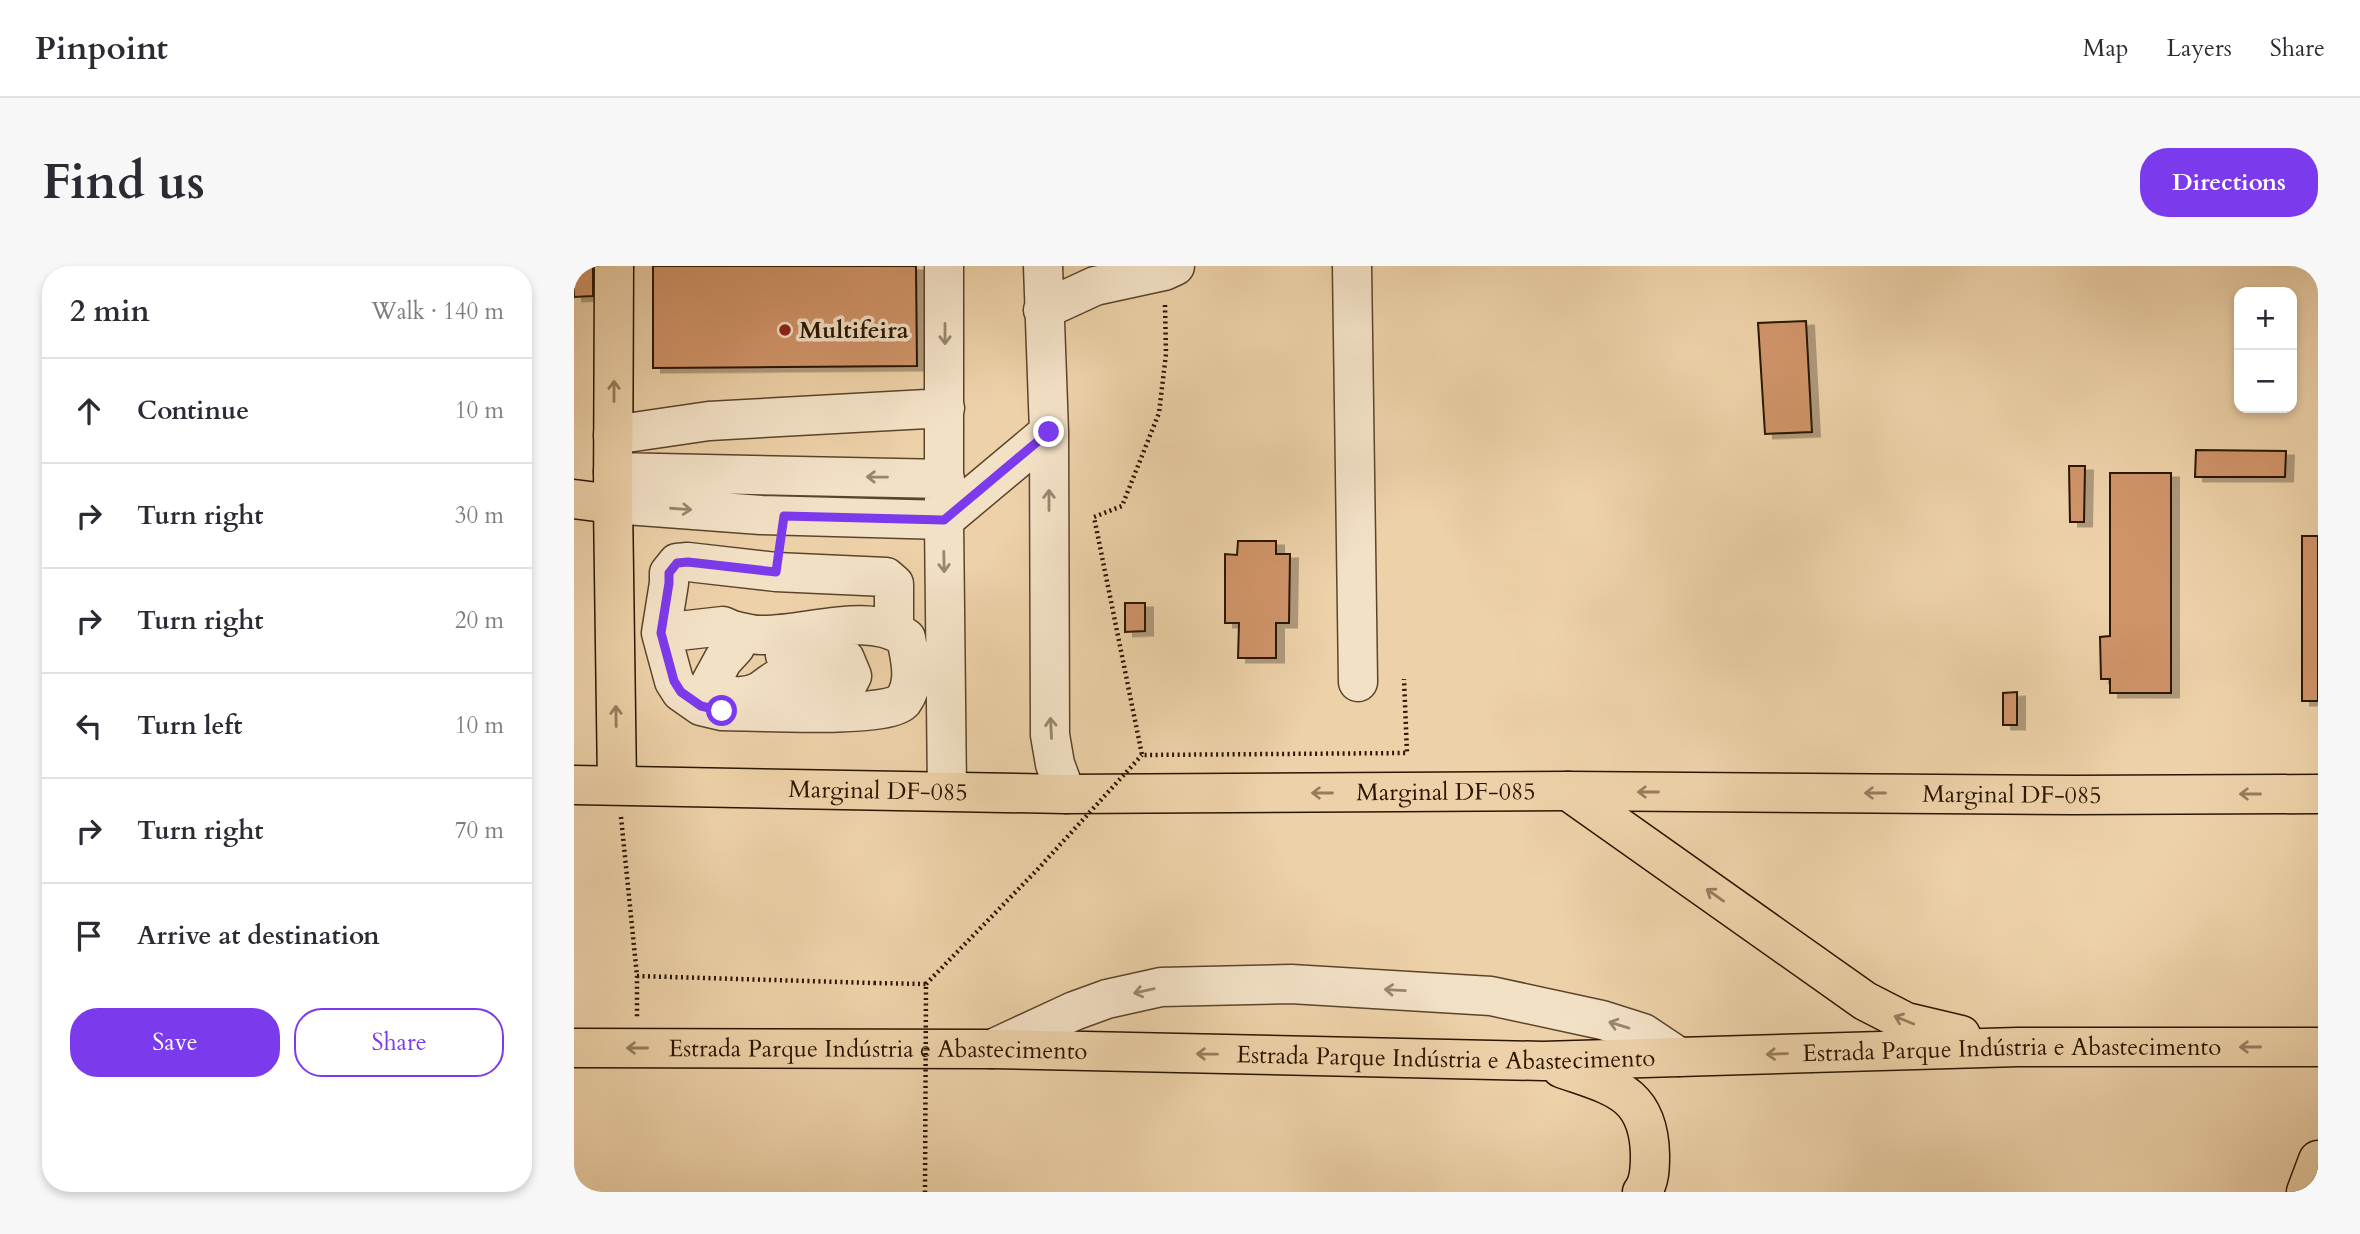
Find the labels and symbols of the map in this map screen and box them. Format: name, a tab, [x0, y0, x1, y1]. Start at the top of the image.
place label: Multifeira	[799, 314, 909, 347]
marker: Multifeira	[777, 322, 793, 338]
one-way arrow	[938, 322, 952, 345]
one-way arrow	[607, 379, 620, 402]
route end	[1033, 416, 1064, 447]
one-way arrow	[865, 470, 888, 484]
one-way arrow	[1042, 489, 1056, 512]
one-way arrow	[669, 503, 692, 516]
one-way arrow	[937, 550, 951, 573]
route start	[706, 695, 737, 726]
one-way arrow	[610, 705, 623, 728]
one-way arrow	[1044, 717, 1057, 740]
street label: Marginal DF-085	[788, 773, 968, 809]
street label: Marginal DF-085	[1356, 775, 1536, 809]
street label: Marginal DF-085	[1922, 778, 2102, 812]
one-way arrow	[1637, 785, 1660, 799]
one-way arrow	[1311, 786, 1334, 800]
one-way arrow	[1864, 787, 1887, 800]
one-way arrow	[2239, 787, 2262, 801]
one-way arrow	[1706, 888, 1725, 902]
one-way arrow	[1385, 983, 1407, 996]
one-way arrow	[1133, 984, 1156, 998]
one-way arrow	[1894, 1012, 1915, 1025]
one-way arrow	[1609, 1018, 1631, 1031]
street label: Estrada Parque Indústria e Abastecimento	[1802, 1031, 2221, 1070]
street label: Estrada Parque Indústria e Abastecimento	[668, 1032, 1088, 1068]
street label: Estrada Parque Indústria e Abastecimento	[1236, 1038, 1656, 1078]
one-way arrow	[2239, 1040, 2262, 1054]
one-way arrow	[625, 1041, 648, 1055]
one-way arrow	[1196, 1047, 1219, 1060]
one-way arrow	[1766, 1048, 1789, 1061]

